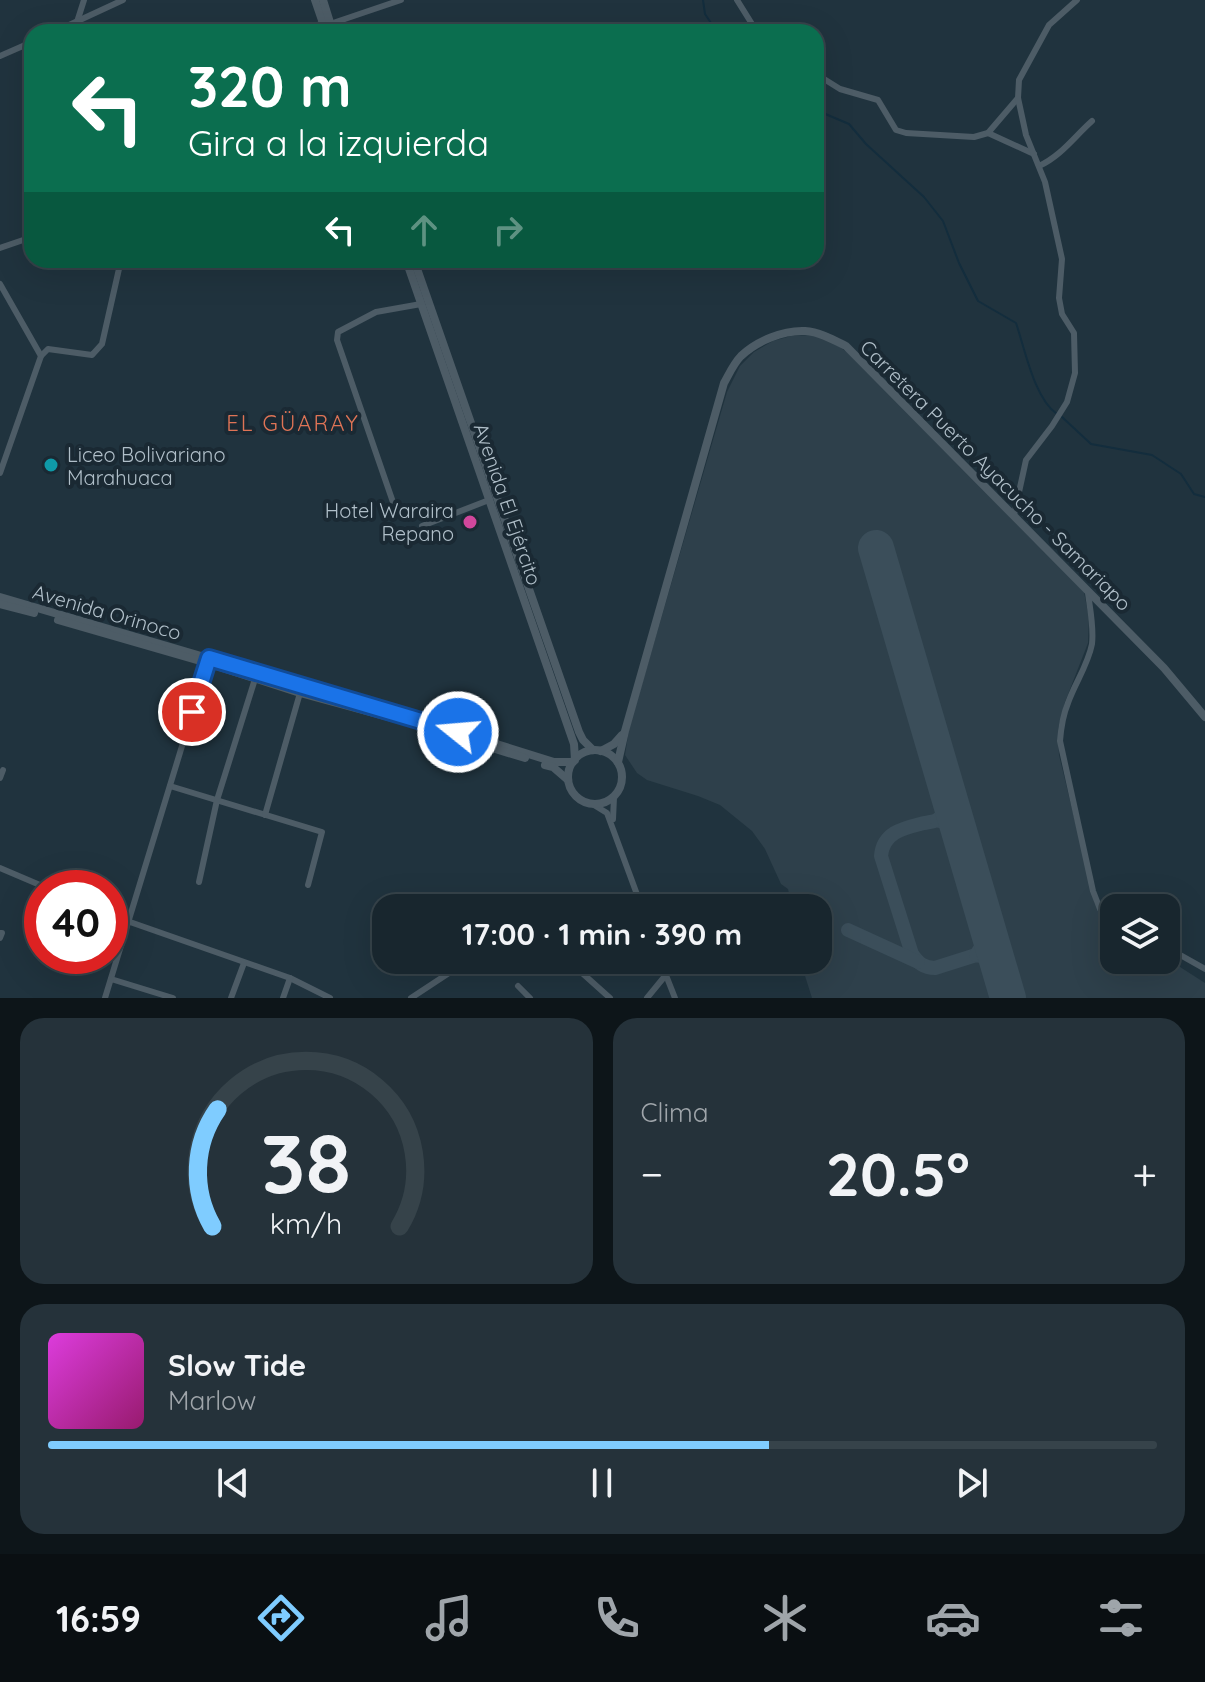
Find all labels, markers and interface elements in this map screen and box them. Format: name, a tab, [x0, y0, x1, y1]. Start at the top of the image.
text: 320 m	[188, 51, 352, 121]
icon: left	[56, 56, 160, 160]
text: Gira a la izquierda	[188, 120, 489, 165]
icon: left	[318, 208, 362, 252]
icon: ahead	[402, 208, 446, 252]
icon: right	[486, 208, 530, 252]
street label: Carretera Puerto Ayacucho - Samariapo	[855, 334, 1137, 616]
district label: EL GÜARAY	[226, 409, 360, 437]
street label: Avenida El Ejército	[469, 420, 547, 588]
place label: Liceo Bolivariano Marahuaca	[67, 442, 225, 490]
marker: Liceo Bolivariano Marahuaca	[42, 456, 60, 474]
place label: Hotel Waraira Repano	[325, 498, 454, 546]
marker: Hotel Waraira Repano	[461, 513, 479, 531]
street label: Avenida Orinoco	[30, 579, 184, 645]
pin	[158, 678, 226, 746]
icon: arrive	[170, 690, 214, 734]
position arrow	[416, 690, 500, 774]
speed limit sign: 40	[24, 870, 128, 974]
map controls	[1100, 894, 1180, 974]
button: layers	[1100, 894, 1180, 974]
text: 17:00 · 1 min · 390 m	[462, 915, 742, 953]
text: Clima	[641, 1096, 709, 1129]
text: 38	[261, 1110, 351, 1214]
text: 20.5°	[826, 1136, 970, 1211]
text: −	[641, 1146, 663, 1201]
text: +	[1132, 1146, 1157, 1201]
text: km/h	[270, 1205, 343, 1241]
text: Slow Tide	[168, 1346, 306, 1384]
text: Marlow	[168, 1384, 256, 1417]
icon: previous	[211, 1461, 255, 1505]
icon: pause	[580, 1461, 624, 1505]
icon: next	[950, 1461, 994, 1505]
icon: directions	[253, 1590, 309, 1646]
icon: music	[421, 1590, 477, 1646]
icon: phone	[589, 1590, 645, 1646]
icon: climate	[757, 1590, 813, 1646]
icon: car	[925, 1590, 981, 1646]
icon: filters	[1093, 1590, 1149, 1646]
text: 16:59	[56, 1596, 141, 1641]

